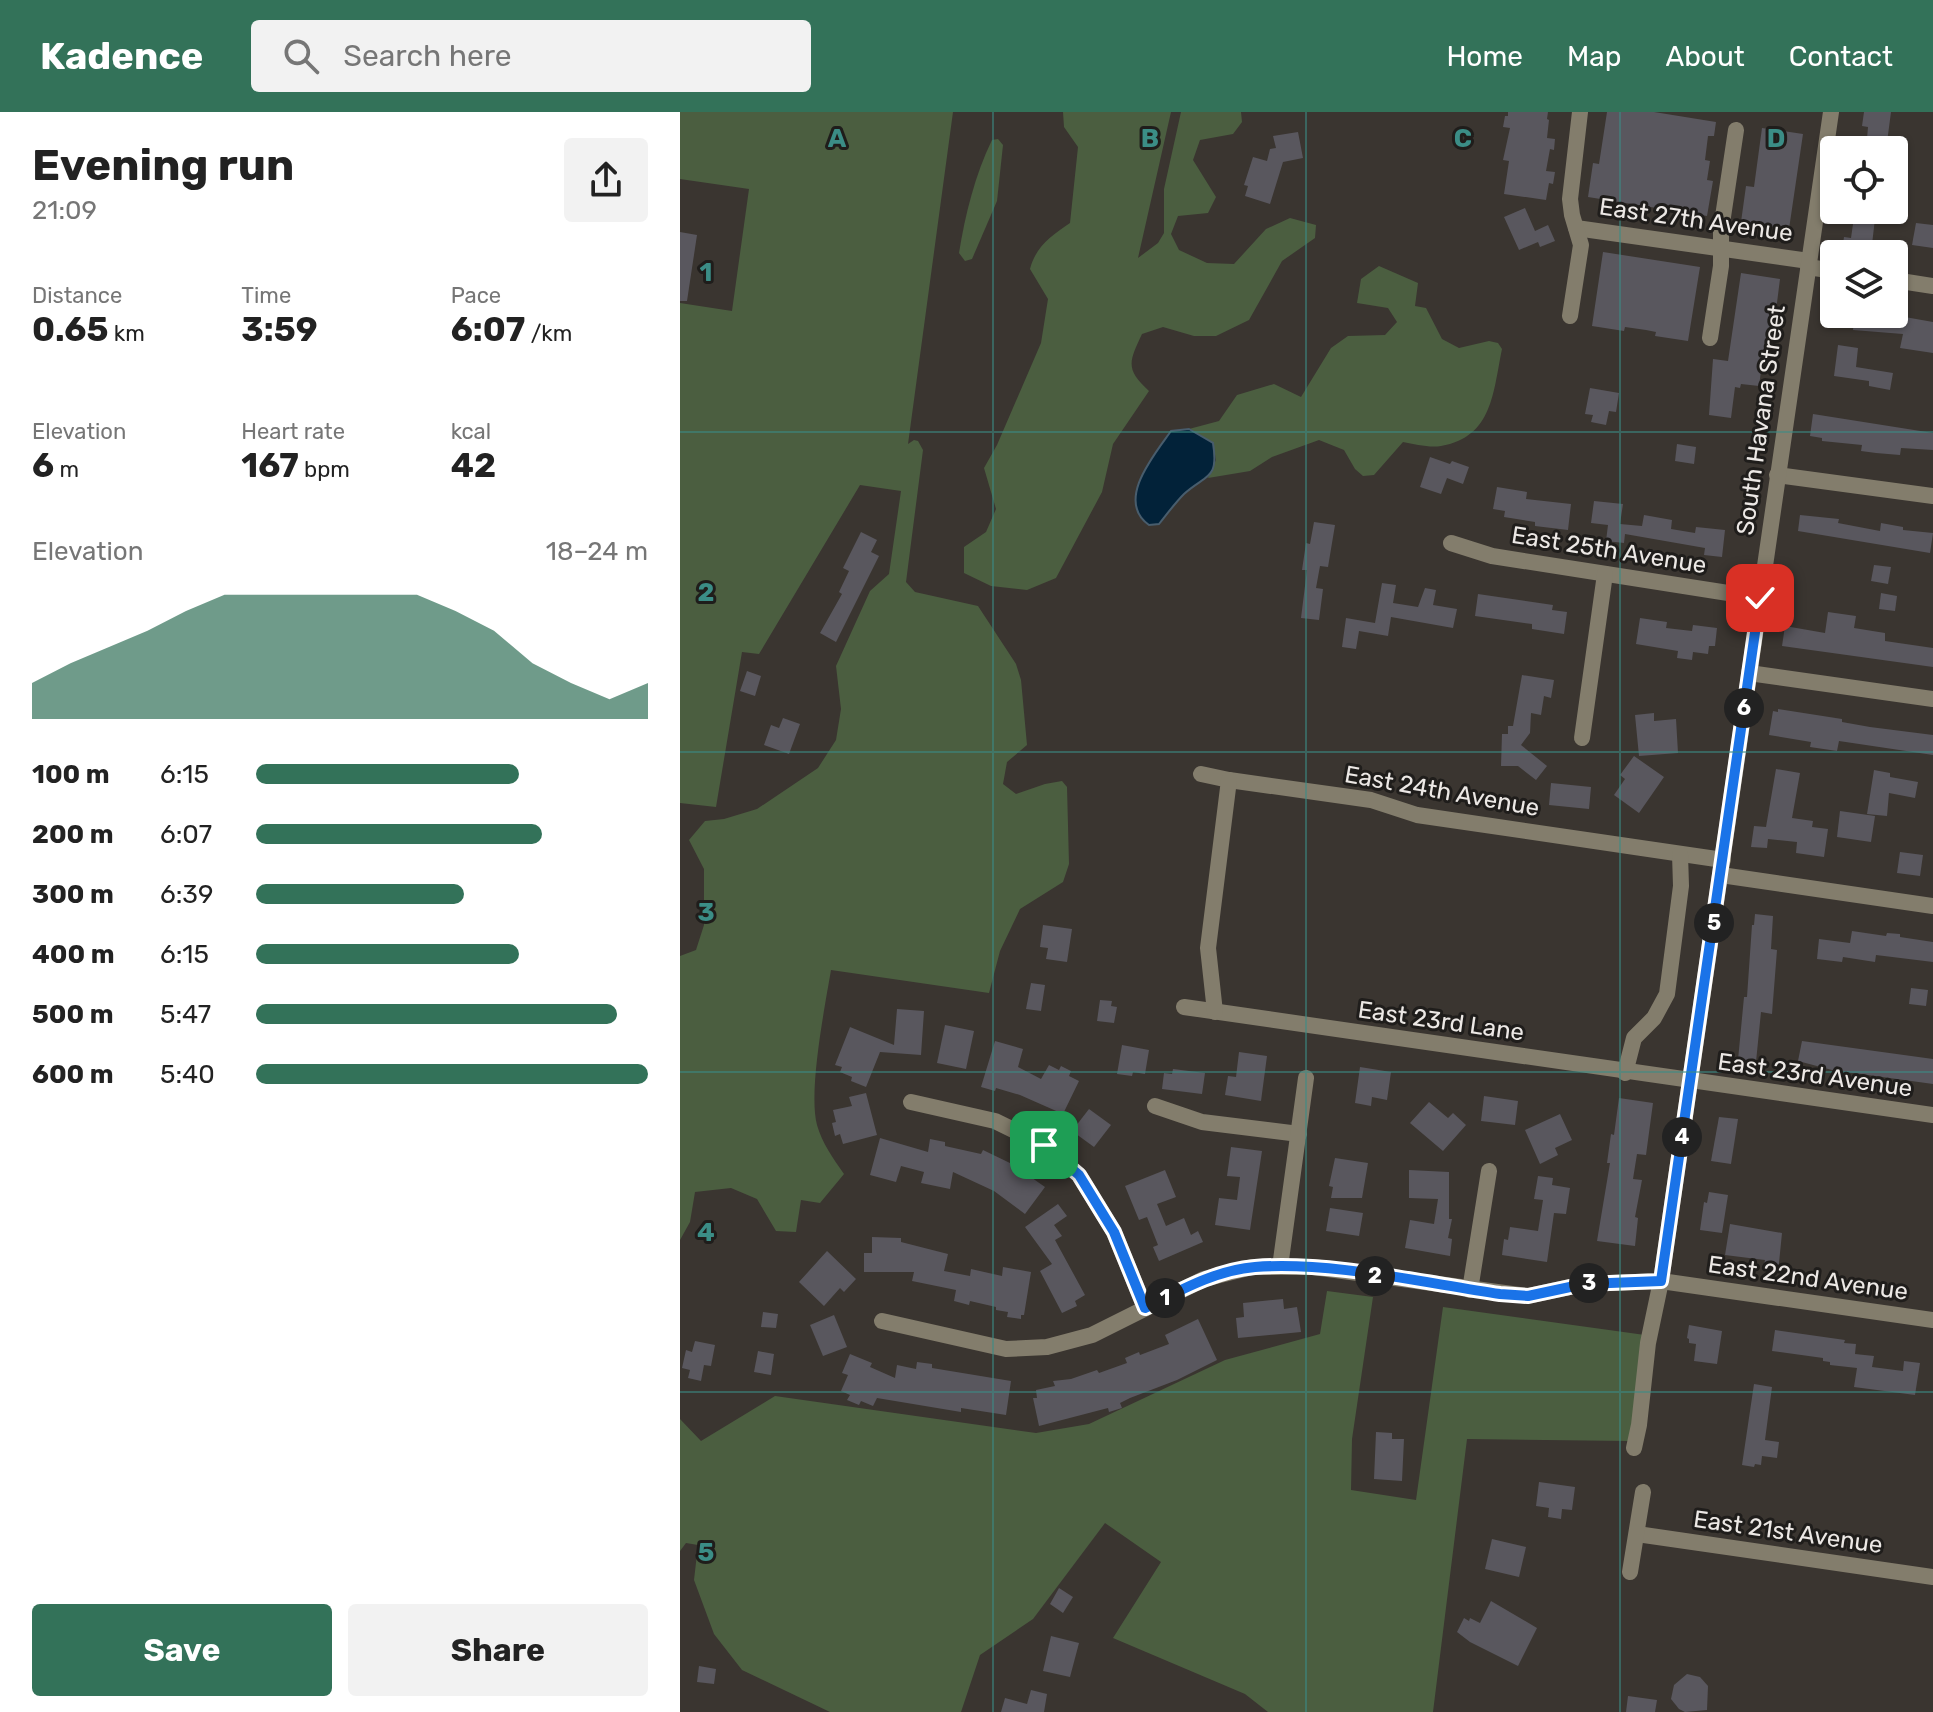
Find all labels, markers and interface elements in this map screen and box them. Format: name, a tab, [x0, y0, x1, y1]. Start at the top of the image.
search box	[251, 20, 811, 92]
text: Kadence	[40, 33, 203, 79]
icon: search	[279, 34, 323, 78]
text: Search here	[343, 38, 512, 74]
text: Home	[1446, 40, 1523, 73]
text: Map	[1567, 40, 1621, 73]
text: About	[1665, 40, 1745, 73]
text: Contact	[1789, 40, 1893, 73]
text: A	[828, 123, 847, 154]
text: B	[1141, 123, 1159, 154]
text: C	[1454, 123, 1472, 154]
text: D	[1767, 123, 1785, 154]
map controls	[1820, 136, 1908, 328]
button: locate	[1820, 136, 1908, 224]
button: share	[564, 138, 648, 222]
text: Evening run	[32, 139, 294, 191]
street label: East 27th Avenue	[1598, 193, 1794, 247]
text: 21:09	[32, 195, 97, 226]
button: layers	[1820, 240, 1908, 328]
text: 1	[700, 257, 712, 288]
text: Distance	[32, 282, 122, 309]
text: Time	[241, 282, 291, 309]
text: Pace	[451, 282, 501, 309]
street label: South Havana Street	[1731, 303, 1791, 537]
text: 0.65	[32, 309, 108, 350]
text: 3:59	[241, 309, 317, 350]
text: 6:07	[451, 309, 525, 350]
text: km	[108, 320, 145, 347]
text: /km	[525, 320, 572, 347]
text: Elevation	[32, 418, 126, 445]
text: Heart rate	[241, 418, 345, 445]
text: kcal	[451, 418, 491, 445]
text: 6	[32, 445, 54, 486]
text: 167	[241, 445, 299, 486]
text: 42	[451, 445, 496, 486]
text: m	[54, 456, 79, 483]
text: bpm	[299, 456, 350, 483]
street label: East 25th Avenue	[1510, 521, 1708, 579]
text: Elevation	[32, 536, 143, 567]
text: 18–24 m	[546, 536, 648, 567]
pin	[1726, 564, 1794, 632]
icon: check	[1738, 576, 1782, 620]
text: 2	[698, 577, 714, 608]
pin: 6	[1724, 688, 1764, 728]
text: 6	[1737, 694, 1751, 721]
text: 100 m	[32, 759, 110, 790]
text: 6:15	[160, 759, 209, 790]
street label: East 24th Avenue	[1342, 760, 1542, 822]
text: 200 m	[32, 819, 114, 850]
text: 6:07	[160, 819, 212, 850]
text: 300 m	[32, 879, 114, 910]
text: 6:39	[160, 879, 213, 910]
text: 3	[697, 897, 715, 928]
pin: 5	[1694, 903, 1734, 943]
text: 5	[1707, 909, 1721, 936]
text: 400 m	[32, 939, 114, 970]
text: 6:15	[160, 939, 209, 970]
street label: East 23rd Lane	[1356, 995, 1526, 1047]
text: 500 m	[32, 999, 114, 1030]
text: 5:47	[160, 999, 211, 1030]
street label: East 23rd Avenue	[1716, 1047, 1914, 1103]
text: 600 m	[32, 1059, 114, 1090]
text: 5:40	[160, 1059, 215, 1090]
pin	[1010, 1111, 1078, 1179]
pin: 4	[1662, 1117, 1702, 1157]
icon: arrive	[1022, 1123, 1066, 1167]
text: 4	[1674, 1123, 1690, 1150]
text: 4	[697, 1217, 715, 1248]
street label: East 22nd Avenue	[1706, 1250, 1910, 1306]
pin: 2	[1355, 1256, 1395, 1296]
text: 2	[1368, 1262, 1382, 1289]
pin: 3	[1569, 1263, 1609, 1303]
text: 3	[1582, 1269, 1596, 1296]
pin: 1	[1145, 1278, 1185, 1318]
text: 1	[1160, 1284, 1170, 1311]
street label: East 21st Avenue	[1692, 1505, 1884, 1559]
text: 5	[698, 1537, 714, 1568]
button: Save	[32, 1604, 332, 1696]
button: Share	[348, 1604, 648, 1696]

